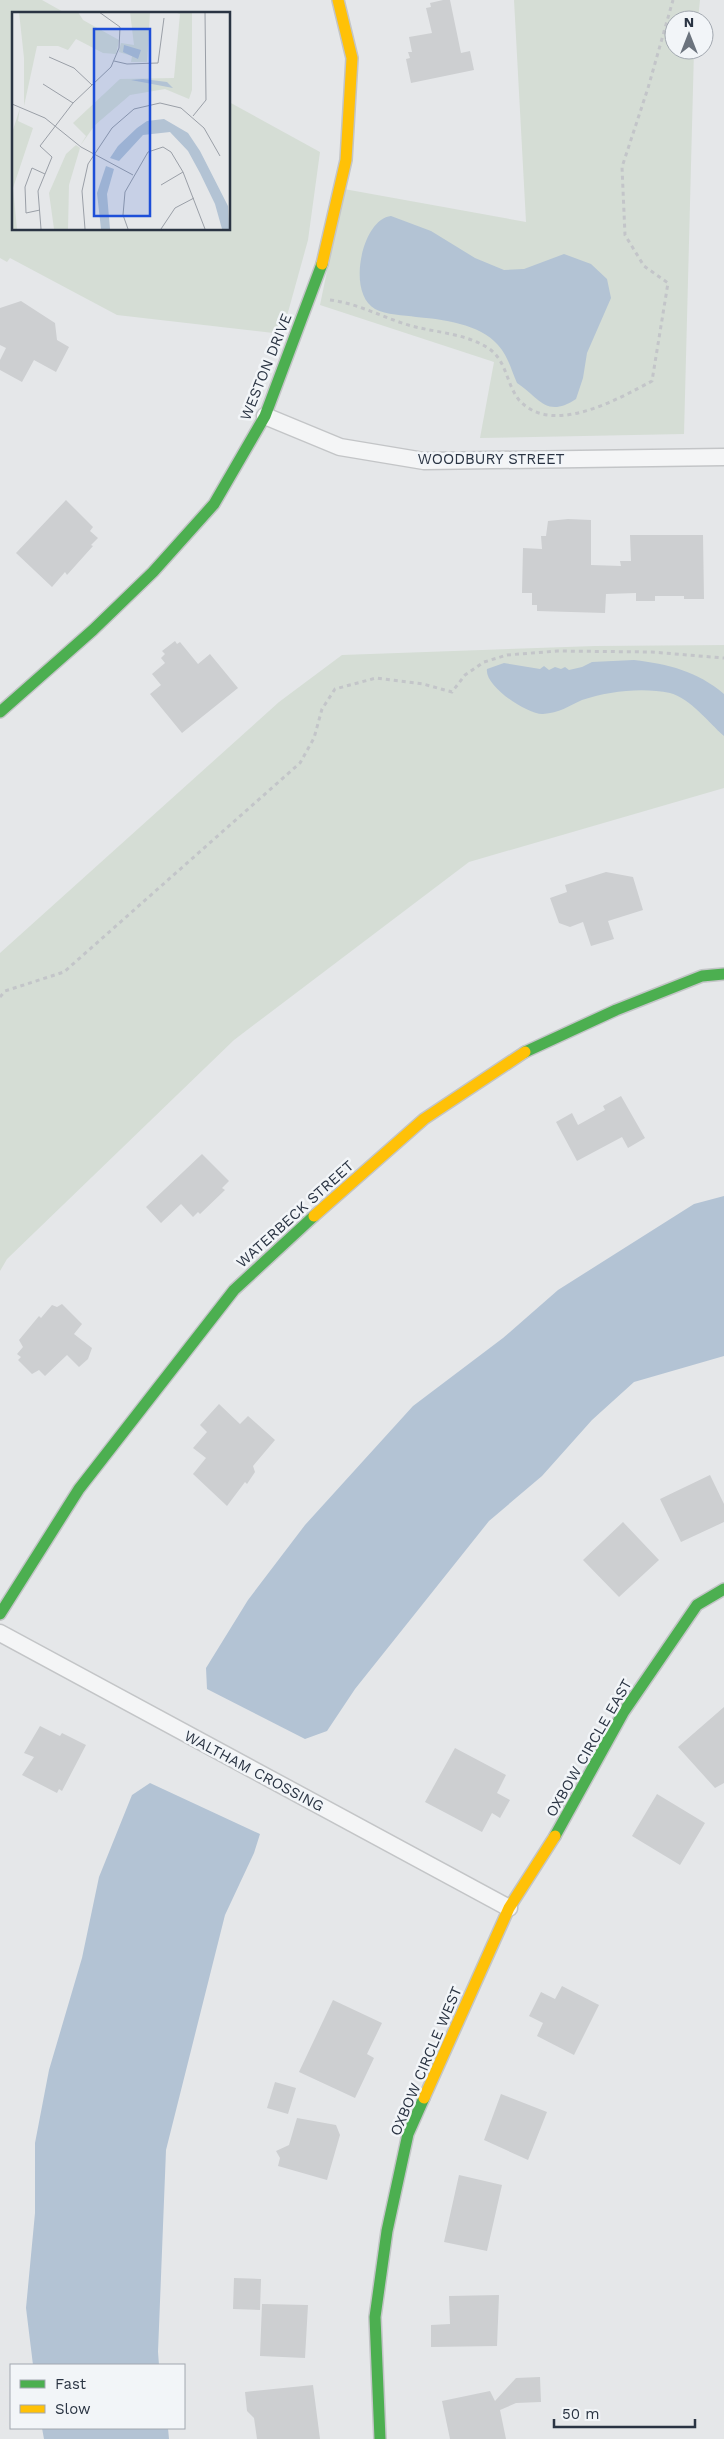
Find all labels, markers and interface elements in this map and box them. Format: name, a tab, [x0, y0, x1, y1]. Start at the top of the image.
north arrow	[664, 10, 714, 60]
inset map	[12, 12, 230, 230]
text: N	[684, 14, 694, 30]
street label: WESTON DRIVE	[236, 311, 296, 423]
street label: WOODBURY STREET	[417, 450, 565, 468]
street label: WATERBECK STREET	[233, 1157, 357, 1271]
street label: OXBOW CIRCLE EAST	[542, 1676, 636, 1820]
street label: WALTHAM CROSSING	[181, 1727, 327, 1815]
street label: OXBOW CIRCLE WEST	[386, 1984, 466, 2138]
legend	[10, 2364, 185, 2429]
text: Fast	[55, 2375, 87, 2393]
scale bar	[554, 2396, 695, 2428]
text: Slow	[55, 2400, 91, 2418]
text: 50 m	[562, 2405, 599, 2423]

